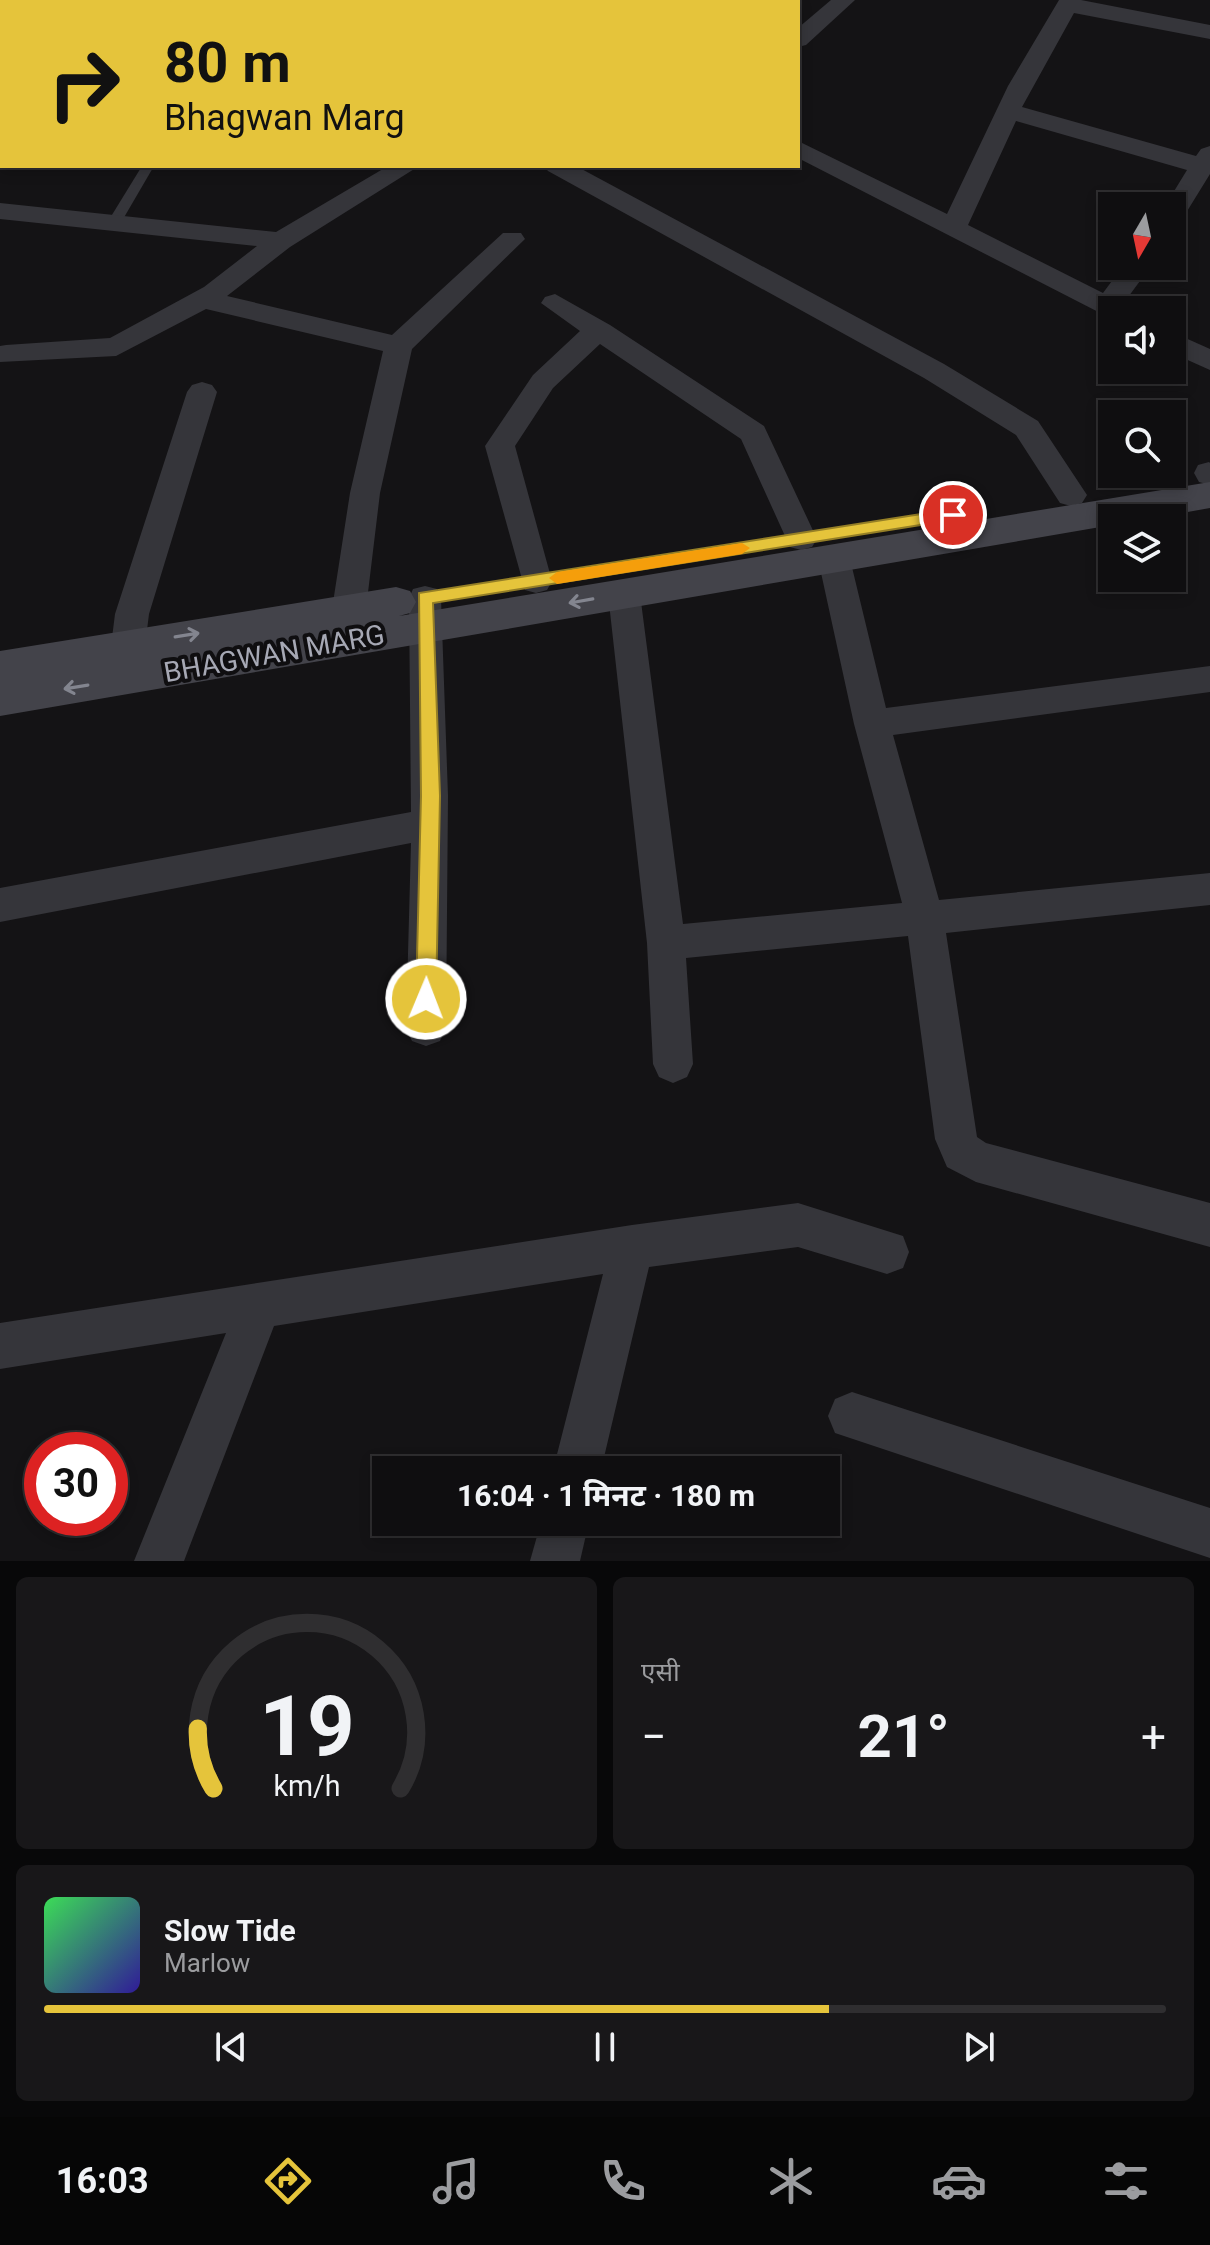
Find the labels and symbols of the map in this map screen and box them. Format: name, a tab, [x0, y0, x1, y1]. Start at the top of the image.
north arrow	[1098, 192, 1186, 280]
pin	[919, 481, 987, 549]
one-way arrow	[569, 595, 594, 610]
street label: BHAGWAN MARG	[161, 618, 387, 689]
one-way arrow	[174, 627, 199, 642]
one-way arrow	[64, 680, 89, 695]
position arrow	[384, 957, 468, 1041]
speed limit sign: 30	[24, 1432, 128, 1536]

